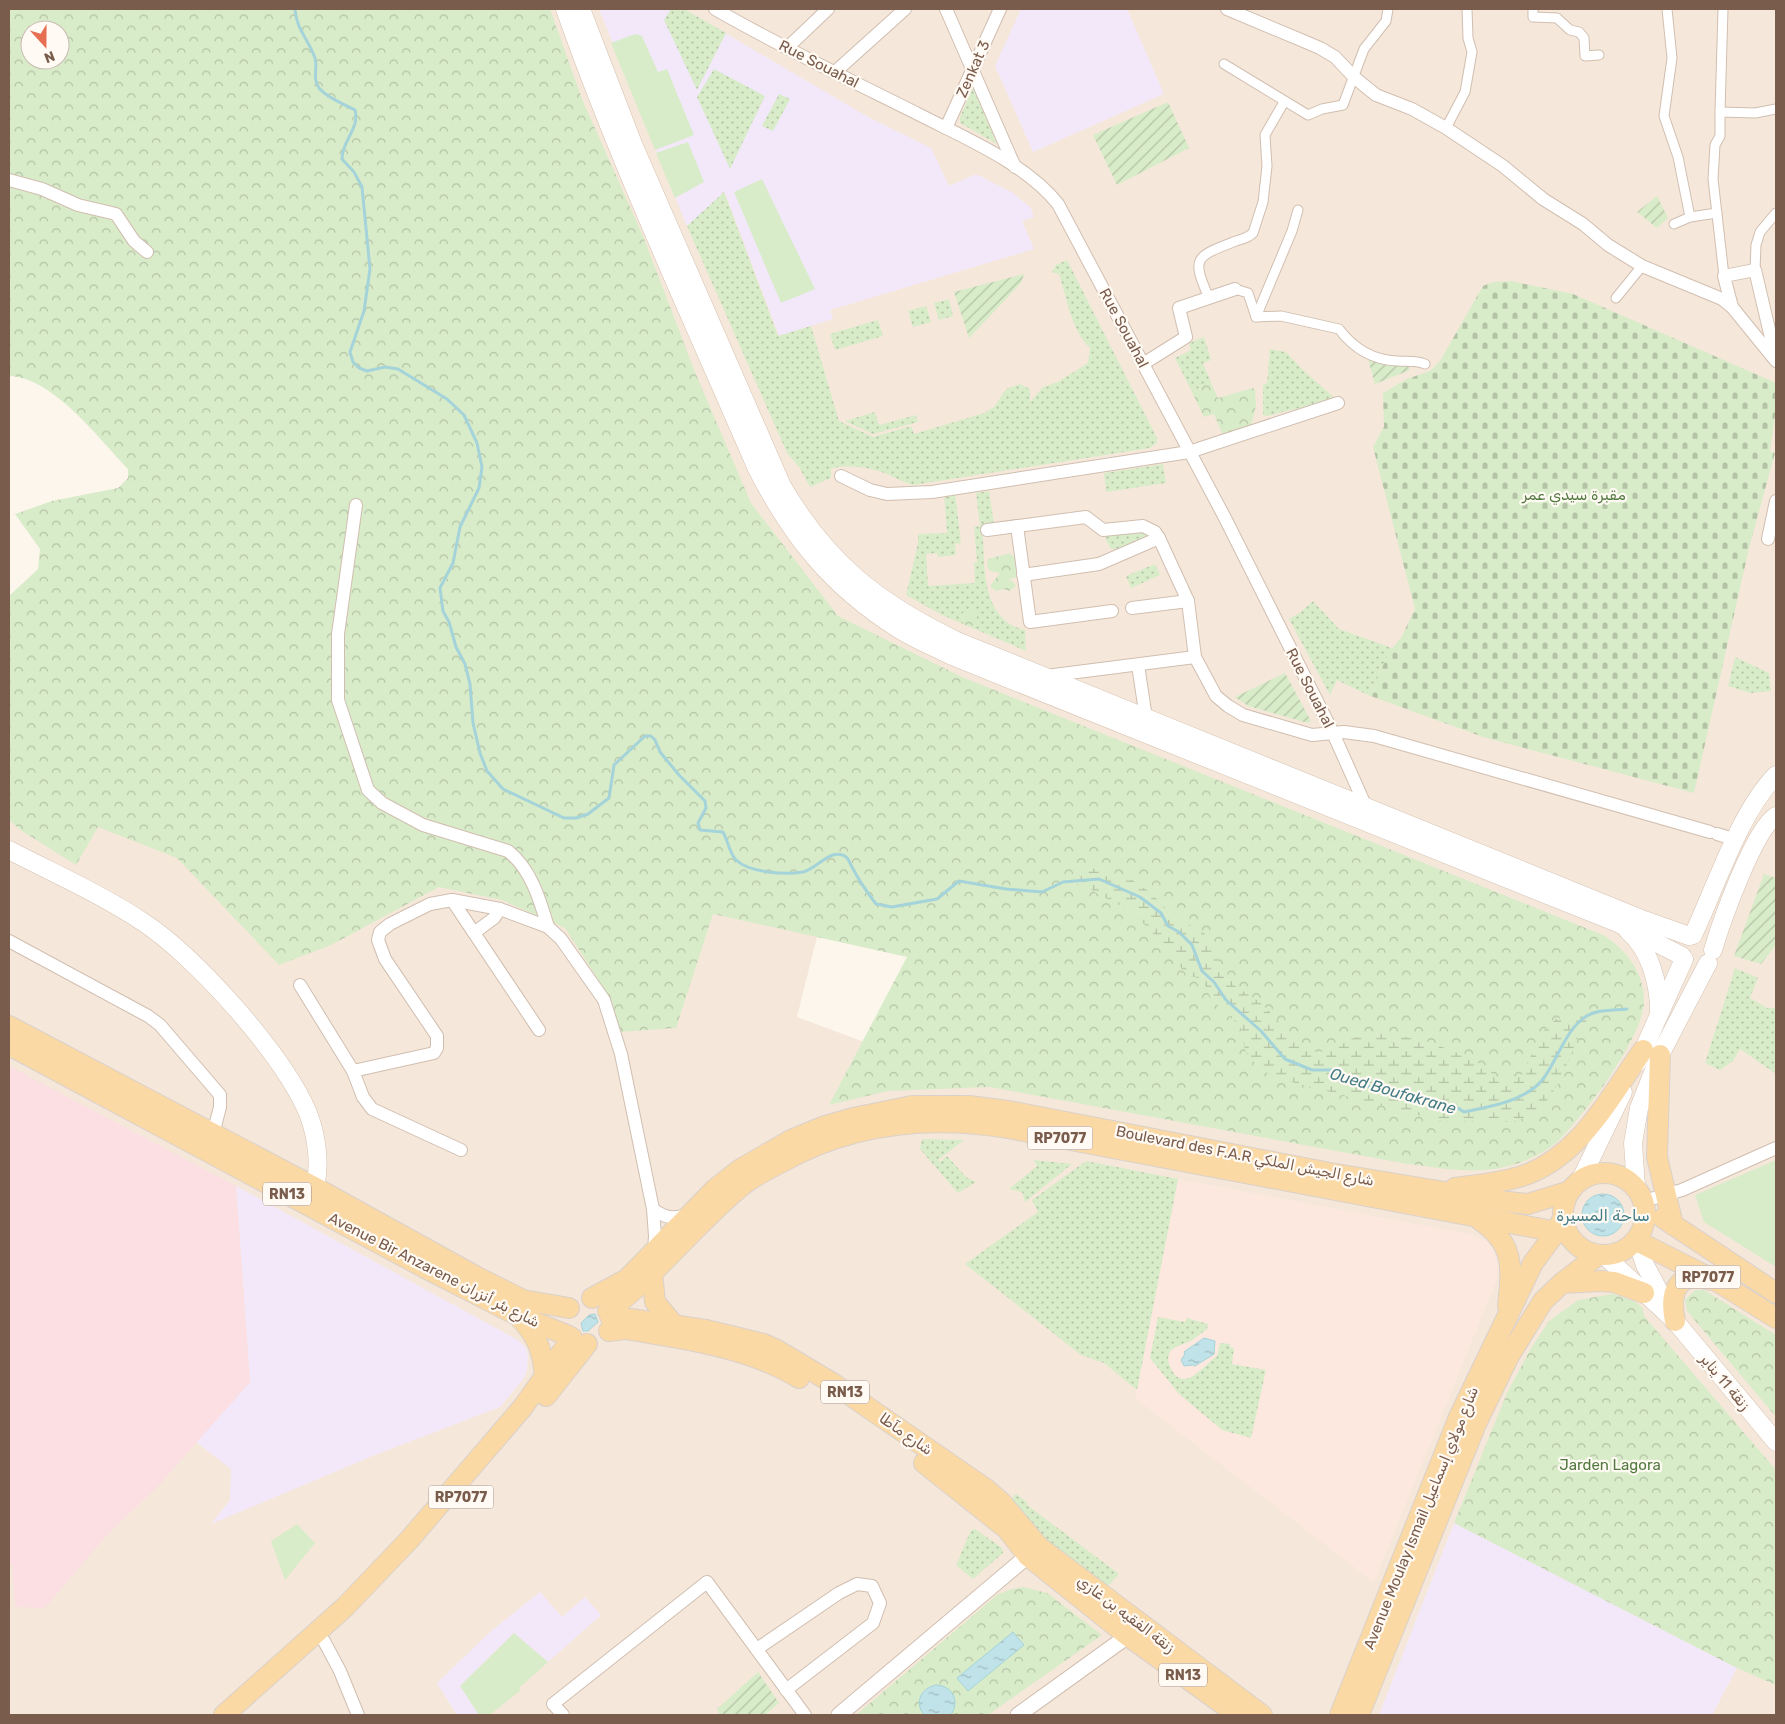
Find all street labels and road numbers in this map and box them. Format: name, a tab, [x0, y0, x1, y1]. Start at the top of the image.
street label: Rue Souahal	[776, 36, 862, 92]
street label: Zenkat 3	[952, 38, 994, 100]
street label: Rue Souahal	[1096, 285, 1152, 371]
street label: Rue Souahal	[1282, 645, 1338, 731]
street label: Boulevard des F.A.R شارع الجيش الملكي	[1114, 1122, 1376, 1193]
road number: RP7077	[1028, 1126, 1092, 1150]
road number: RN13	[263, 1182, 311, 1206]
street label: Avenue Bir Anzarene شارع بئر أنزران	[324, 1209, 543, 1333]
road number: RP7077	[1676, 1266, 1740, 1288]
street label: زنقة 11 يناير	[1696, 1349, 1754, 1414]
road number: RN13	[821, 1380, 869, 1404]
street label: Avenue Moulay Ismail شارع مولاي إسماعيل	[1360, 1384, 1484, 1653]
street label: شارع مآطا	[875, 1409, 936, 1461]
road number: RP7077	[428, 1485, 494, 1508]
street label: زنقة الفقيه بن غازي	[1073, 1571, 1178, 1657]
road number: RN13	[1159, 1664, 1207, 1686]

